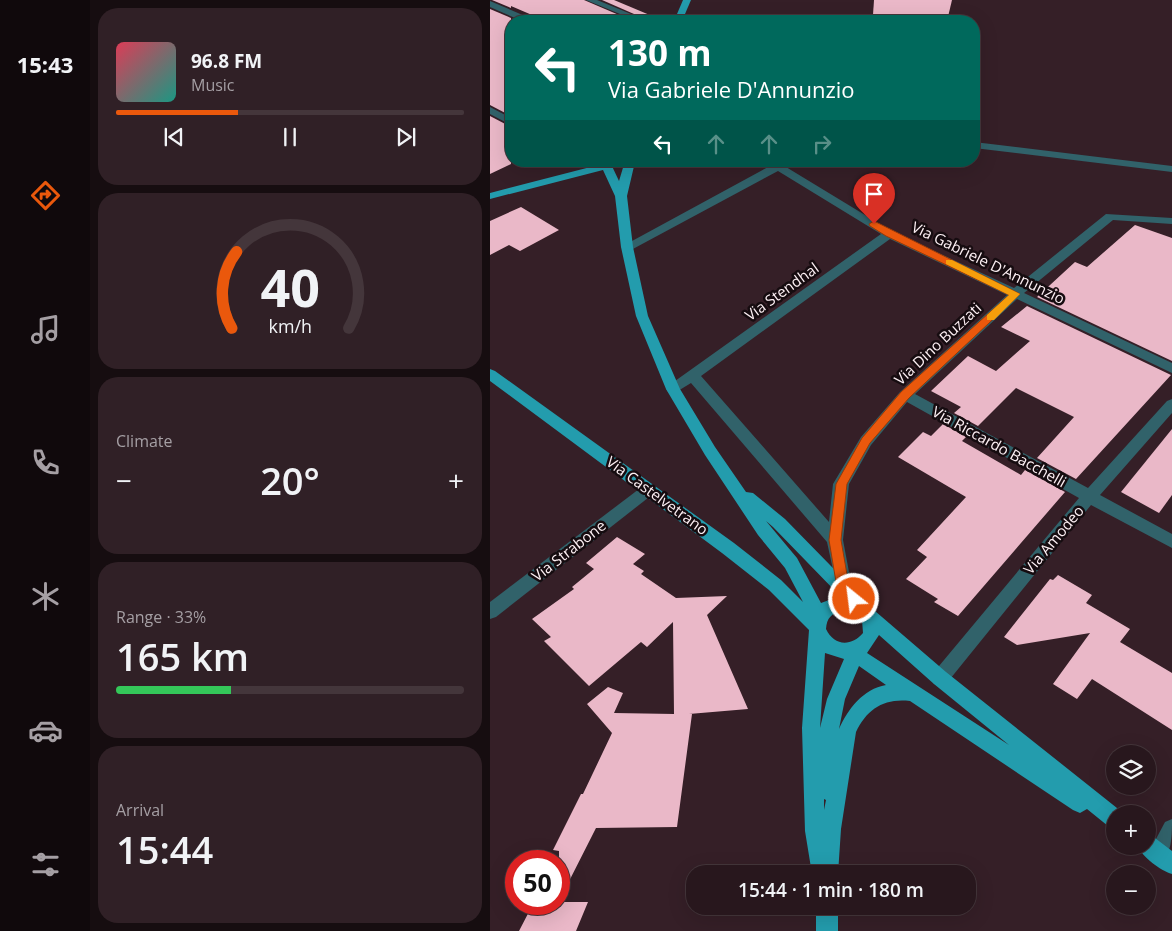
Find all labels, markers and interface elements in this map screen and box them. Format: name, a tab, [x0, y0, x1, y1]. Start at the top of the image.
text: 130 m	[608, 29, 712, 76]
icon: left	[525, 35, 590, 100]
text: 96.8 FM	[191, 48, 262, 74]
text: 15:43	[17, 49, 73, 79]
text: Music	[191, 74, 235, 96]
text: Via Gabriele D'Annunzio	[608, 74, 855, 104]
icon: previous	[160, 123, 188, 151]
icon: pause	[276, 123, 304, 151]
icon: next	[392, 123, 420, 151]
icon: left	[649, 130, 677, 158]
icon: ahead	[702, 130, 730, 158]
icon: ahead	[755, 130, 783, 158]
icon: right	[808, 130, 836, 158]
pin	[853, 173, 895, 224]
icon: directions	[28, 178, 63, 213]
icon: arrive	[860, 180, 888, 208]
street label: Via Gabriele D'Annunzio	[908, 216, 1068, 308]
text: 40	[260, 251, 320, 322]
street label: Via Stendhal	[740, 258, 822, 325]
street label: Via Dino Buzzati	[889, 298, 985, 389]
icon: music	[28, 312, 63, 347]
text: km/h	[268, 314, 312, 338]
street label: Via Riccardo Bacchelli	[929, 401, 1070, 491]
text: Climate	[116, 430, 173, 452]
icon: phone	[28, 445, 63, 480]
street label: Via Castelvetrano	[603, 451, 713, 539]
text: 20°	[260, 454, 320, 506]
text: −	[116, 461, 132, 499]
text: +	[448, 461, 464, 499]
street label: Via Amodeo	[1019, 501, 1088, 578]
street label: Via Strabone	[527, 515, 610, 585]
position arrow	[827, 572, 879, 624]
icon: climate	[28, 579, 63, 614]
text: Range · 33%	[116, 606, 206, 628]
text: 165 km	[116, 630, 249, 682]
icon: car	[28, 713, 63, 748]
map controls	[1106, 745, 1156, 915]
button: layers	[1106, 745, 1156, 795]
text: Arrival	[116, 799, 164, 821]
button: +	[1106, 805, 1156, 855]
text: 15:44	[116, 823, 213, 875]
icon: filters	[28, 847, 63, 882]
speed limit sign: 50	[505, 850, 570, 915]
button: −	[1106, 865, 1156, 915]
text: 15:44 · 1 min · 180 m	[738, 877, 924, 903]

